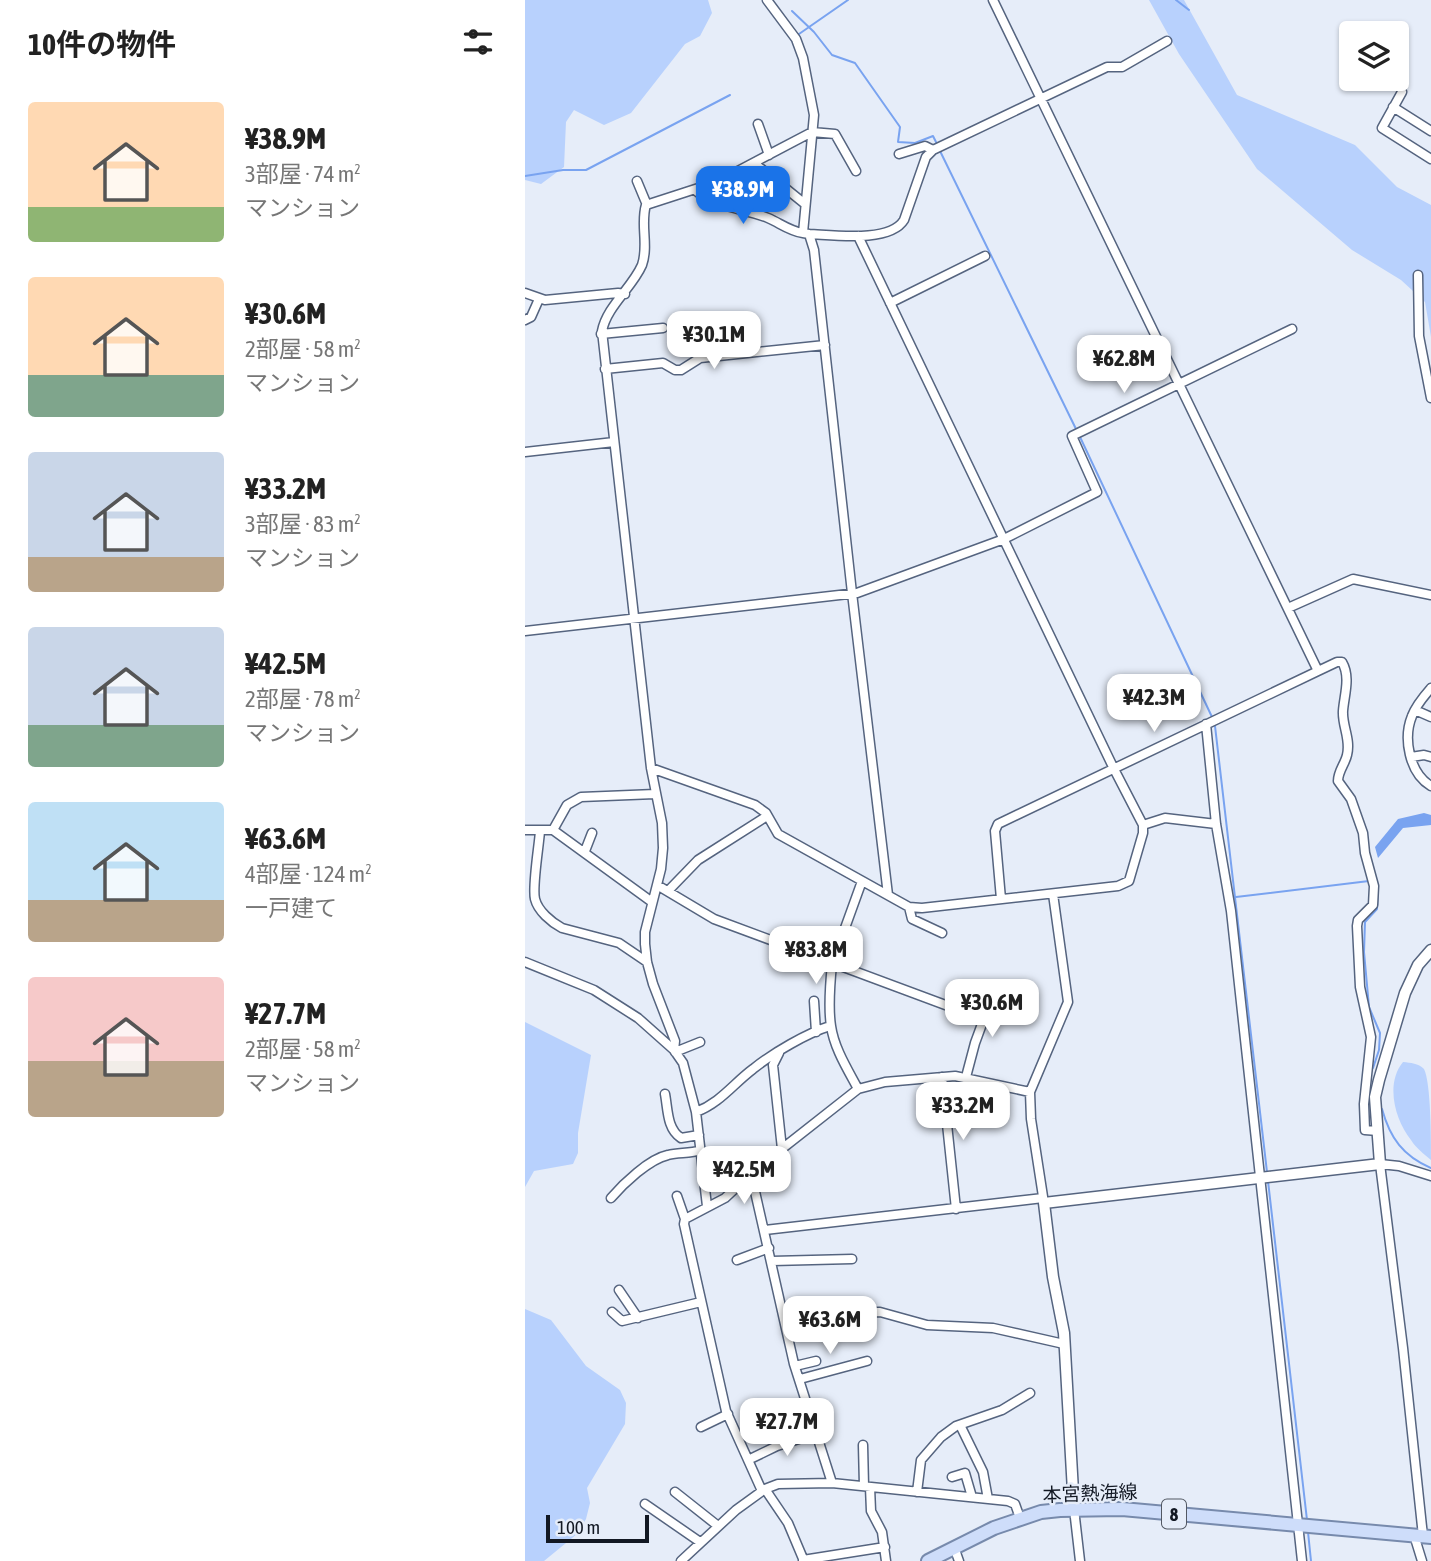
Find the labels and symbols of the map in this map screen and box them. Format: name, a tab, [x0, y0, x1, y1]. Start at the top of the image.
pin: ¥38.9M	[686, 166, 800, 226]
pin: ¥30.1M	[657, 312, 771, 371]
pin: ¥62.8M	[1067, 336, 1181, 395]
pin: ¥42.3M	[1097, 674, 1211, 734]
pin: ¥83.8M	[759, 926, 873, 986]
pin: ¥30.6M	[935, 979, 1049, 1039]
pin: ¥33.2M	[906, 1082, 1020, 1142]
pin: ¥42.5M	[687, 1146, 801, 1206]
pin: ¥63.6M	[773, 1296, 887, 1356]
pin: ¥27.7M	[730, 1398, 844, 1458]
street label: 本宮熱海線	[1042, 1480, 1138, 1506]
road number: 8	[1162, 1499, 1186, 1528]
scale bar	[546, 1512, 649, 1544]

